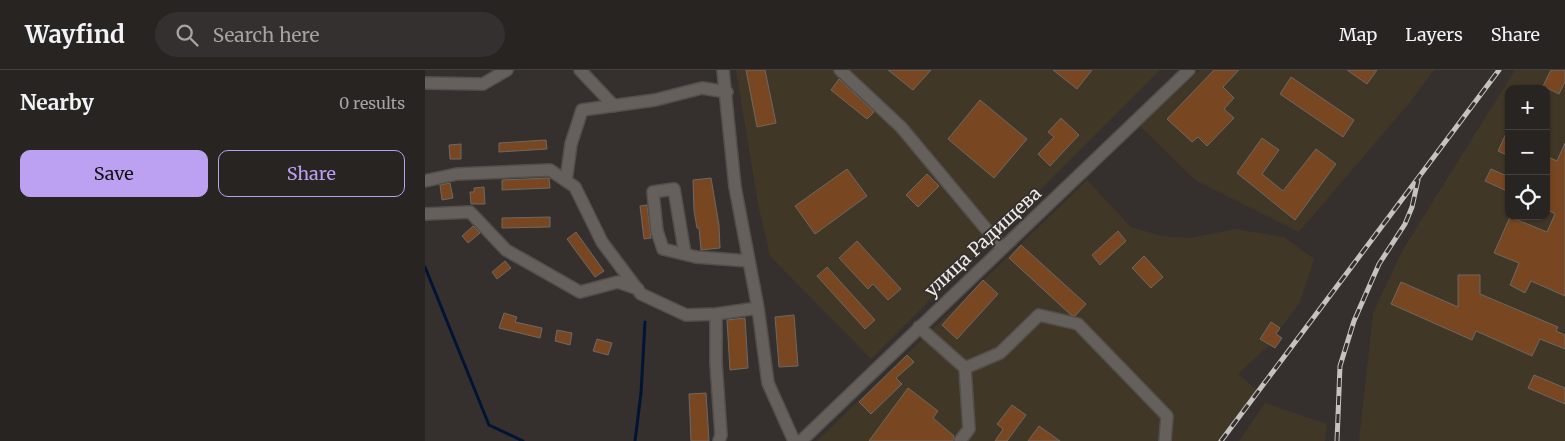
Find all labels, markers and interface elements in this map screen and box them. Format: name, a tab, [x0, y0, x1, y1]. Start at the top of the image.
search box	[155, 12, 505, 57]
text: Wayfind	[25, 19, 125, 50]
icon: search	[173, 21, 201, 49]
text: Search here	[213, 23, 319, 47]
text: Map	[1339, 23, 1377, 46]
text: Layers	[1405, 23, 1463, 46]
text: Share	[1491, 23, 1540, 46]
map controls	[1505, 85, 1550, 220]
button: +	[1505, 85, 1550, 130]
text: Nearby	[20, 89, 94, 116]
text: 0 results	[339, 93, 405, 113]
button: −	[1505, 130, 1550, 175]
button: Save	[20, 150, 208, 197]
button: Share	[218, 150, 405, 197]
button: locate	[1505, 175, 1550, 220]
street label: улица Радищева	[919, 181, 1046, 302]

